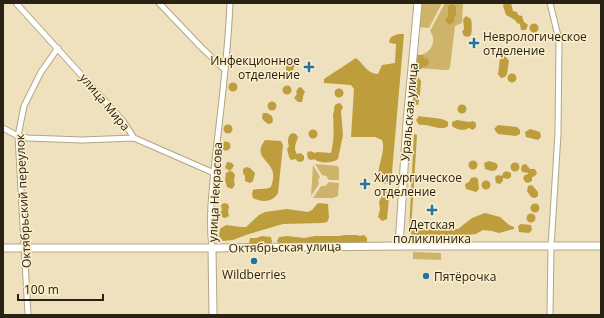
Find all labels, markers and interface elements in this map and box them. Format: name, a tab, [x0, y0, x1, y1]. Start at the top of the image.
place label: Неврологическое отделение	[483, 28, 587, 59]
marker: Неврологическое отделение	[468, 37, 480, 49]
place label: Инфекционное отделение	[210, 52, 300, 83]
marker: Инфекционное отделение	[303, 61, 315, 73]
street label: Уральская улица	[396, 62, 422, 162]
street label: улица Мира	[76, 70, 134, 134]
street label: Октябрьский переулок	[11, 133, 35, 268]
street label: улица Некрасова	[204, 142, 226, 242]
place label: Хирургическое отделение	[374, 169, 462, 200]
marker: Хирургическое отделение	[359, 178, 371, 190]
marker: Детская поликлиника	[426, 204, 438, 216]
place label: Детская поликлиника	[393, 216, 471, 247]
street label: Октябрьская улица	[229, 238, 341, 256]
marker: Wildberries	[249, 256, 259, 266]
place label: Wildberries	[222, 266, 286, 283]
place label: Пятёрочка	[434, 268, 496, 285]
marker: Пятёрочка	[421, 271, 431, 281]
scale bar	[18, 276, 103, 302]
text: 100 m	[24, 281, 59, 298]

